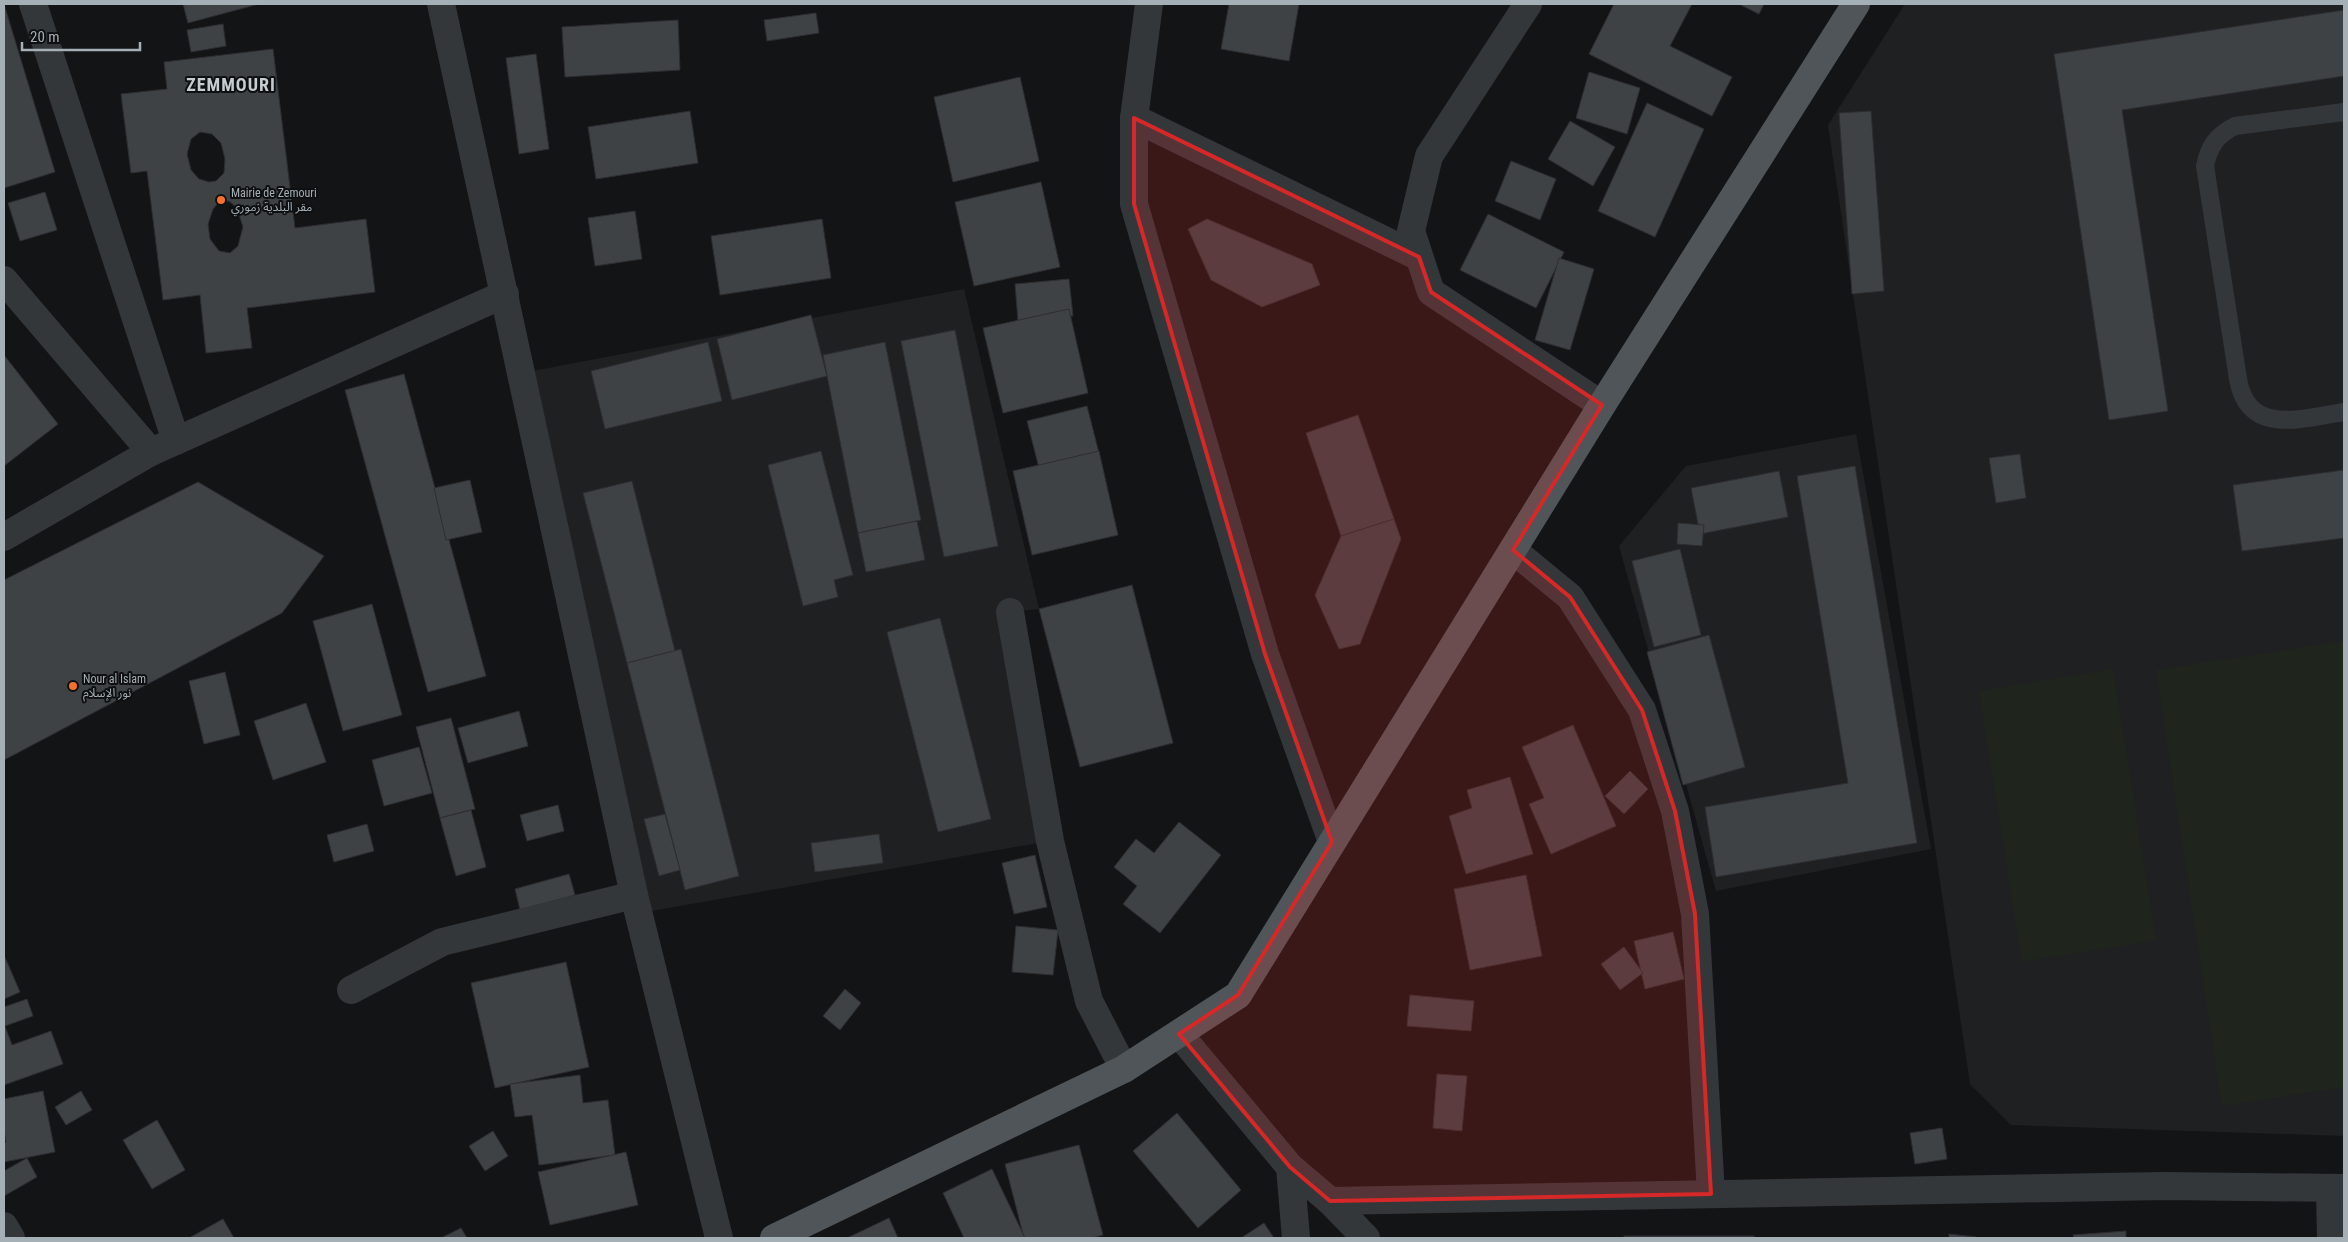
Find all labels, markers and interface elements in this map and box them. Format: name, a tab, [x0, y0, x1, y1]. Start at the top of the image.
scale bar	[22, 20, 140, 52]
text: 20 m	[30, 28, 60, 46]
district label: ZEMMOURI	[186, 74, 276, 95]
place label: Mairie de Zemouri مقر البلدية زموري	[231, 186, 317, 217]
marker: Mairie de Zemouri مقر البلدية زموري	[215, 194, 227, 206]
place label: Nour al Islam نور الإسلام	[83, 672, 146, 702]
marker: Nour al Islam نور الإسلام	[67, 680, 79, 692]

